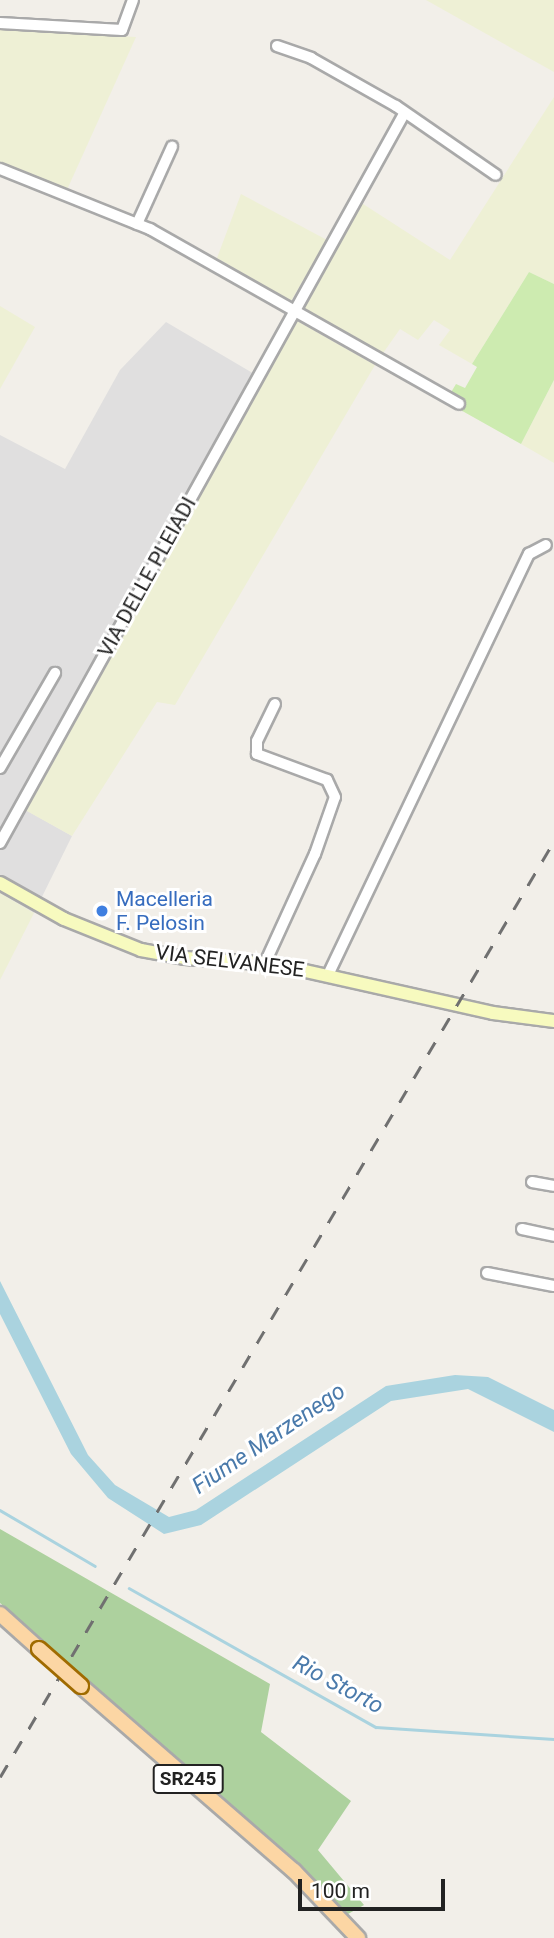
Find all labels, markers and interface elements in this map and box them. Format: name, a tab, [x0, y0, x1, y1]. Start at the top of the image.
street label: VIA DELLE PLEIADI	[93, 493, 201, 661]
place label: Macelleria F. Pelosin	[116, 886, 213, 936]
marker: Macelleria F. Pelosin	[94, 903, 110, 919]
street label: VIA SELVANESE	[154, 939, 306, 983]
water label: Fiume Marzenego	[187, 1378, 351, 1500]
water label: Rio Storto	[288, 1650, 388, 1720]
road number: SR245	[151, 1764, 225, 1794]
scale bar	[302, 1864, 449, 1908]
text: 100 m	[311, 1879, 370, 1903]

